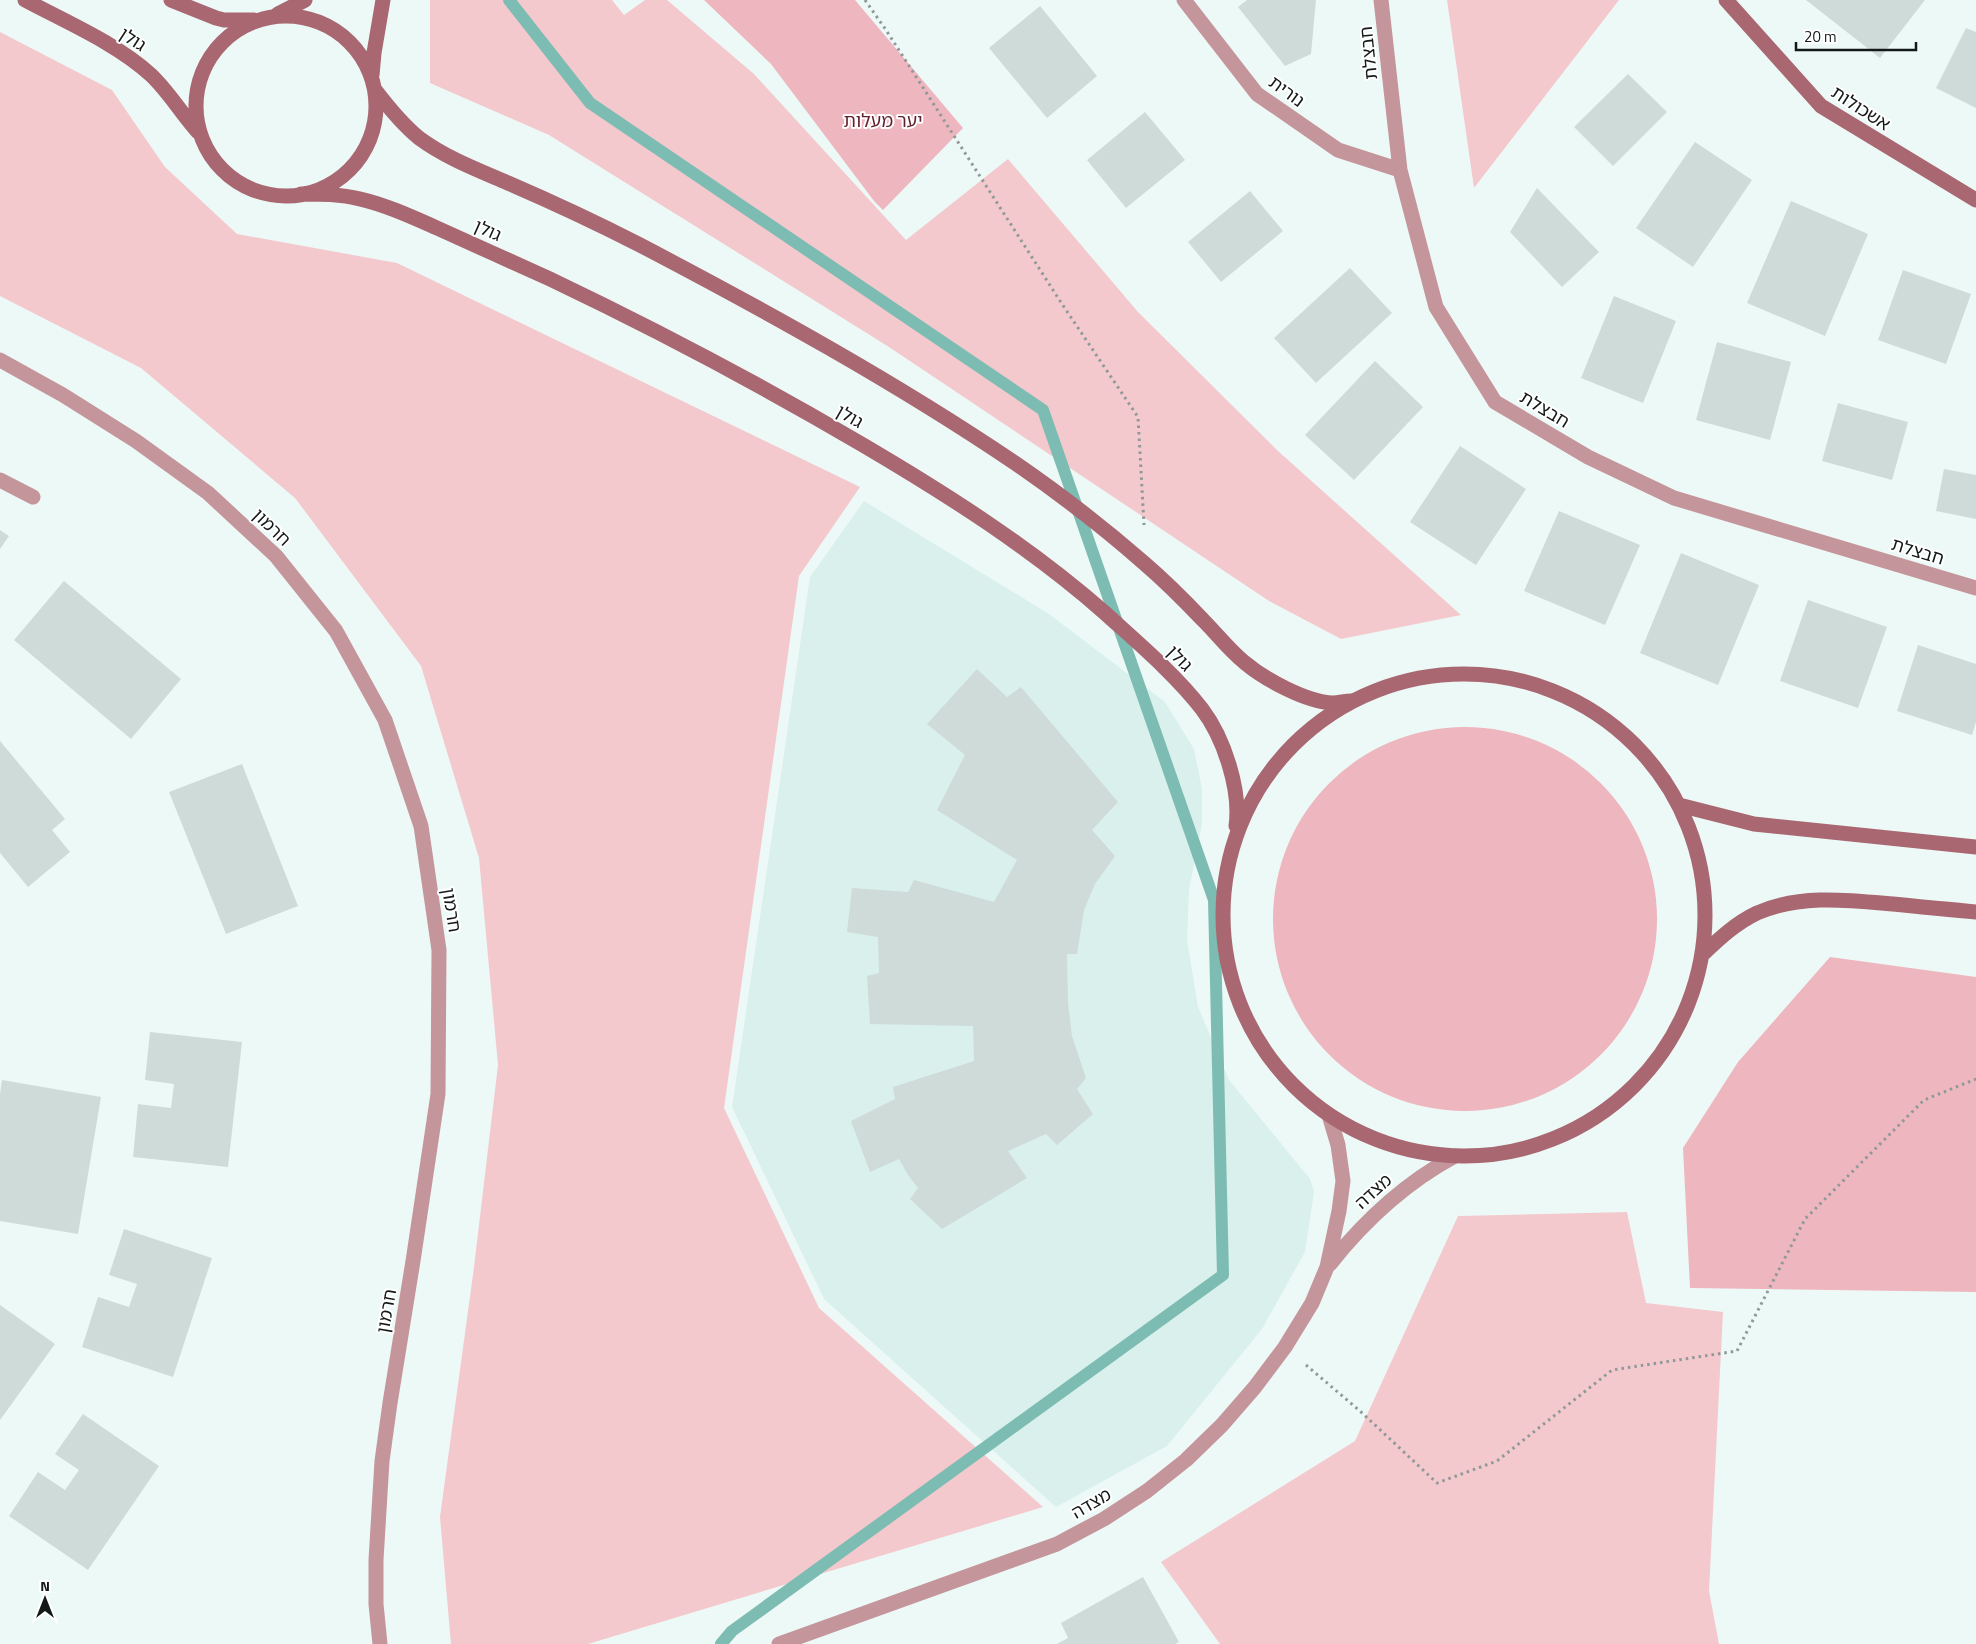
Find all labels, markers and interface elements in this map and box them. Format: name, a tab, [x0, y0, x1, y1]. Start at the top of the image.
street label: גולן	[114, 20, 152, 58]
scale bar	[1796, 20, 1916, 52]
street label: חבצלת	[1352, 25, 1384, 81]
text: 20 m	[1804, 25, 1837, 48]
street label: נורית	[1263, 69, 1311, 113]
street label: אשכולות	[1826, 79, 1896, 137]
park label: יער מעלות	[843, 107, 923, 134]
street label: גולן	[470, 212, 506, 248]
street label: חבצלת	[1515, 384, 1575, 434]
street label: גולן	[831, 397, 869, 435]
street label: חרמון	[247, 502, 297, 552]
street label: חבצלת	[1888, 530, 1948, 572]
street label: גולן	[1161, 639, 1199, 677]
street label: חרמון	[435, 886, 469, 934]
street label: מצדה	[1348, 1167, 1398, 1215]
street label: חרמון	[369, 1287, 403, 1335]
street label: מצדה	[1066, 1481, 1116, 1525]
north arrow	[20, 1574, 70, 1624]
text: N	[40, 1575, 50, 1596]

